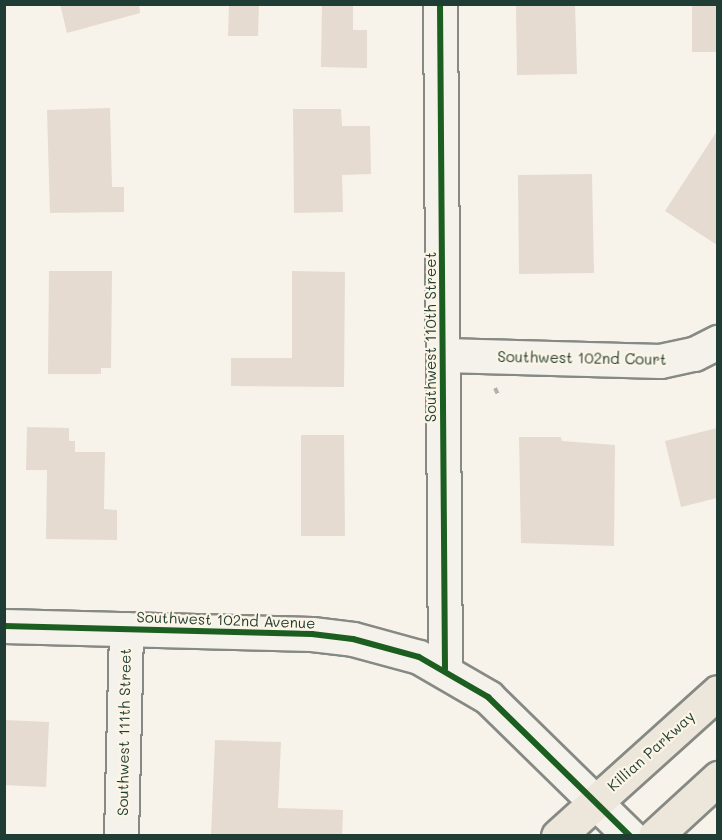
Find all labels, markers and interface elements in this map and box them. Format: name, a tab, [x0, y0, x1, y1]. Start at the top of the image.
street label: Southwest 110th Street	[422, 252, 440, 422]
street label: Southwest 102nd Court	[497, 348, 667, 368]
street label: Southwest 102nd Avenue	[136, 608, 316, 632]
street label: Southwest 111th Street	[114, 648, 134, 816]
street label: Killian Parkway	[604, 707, 698, 795]

